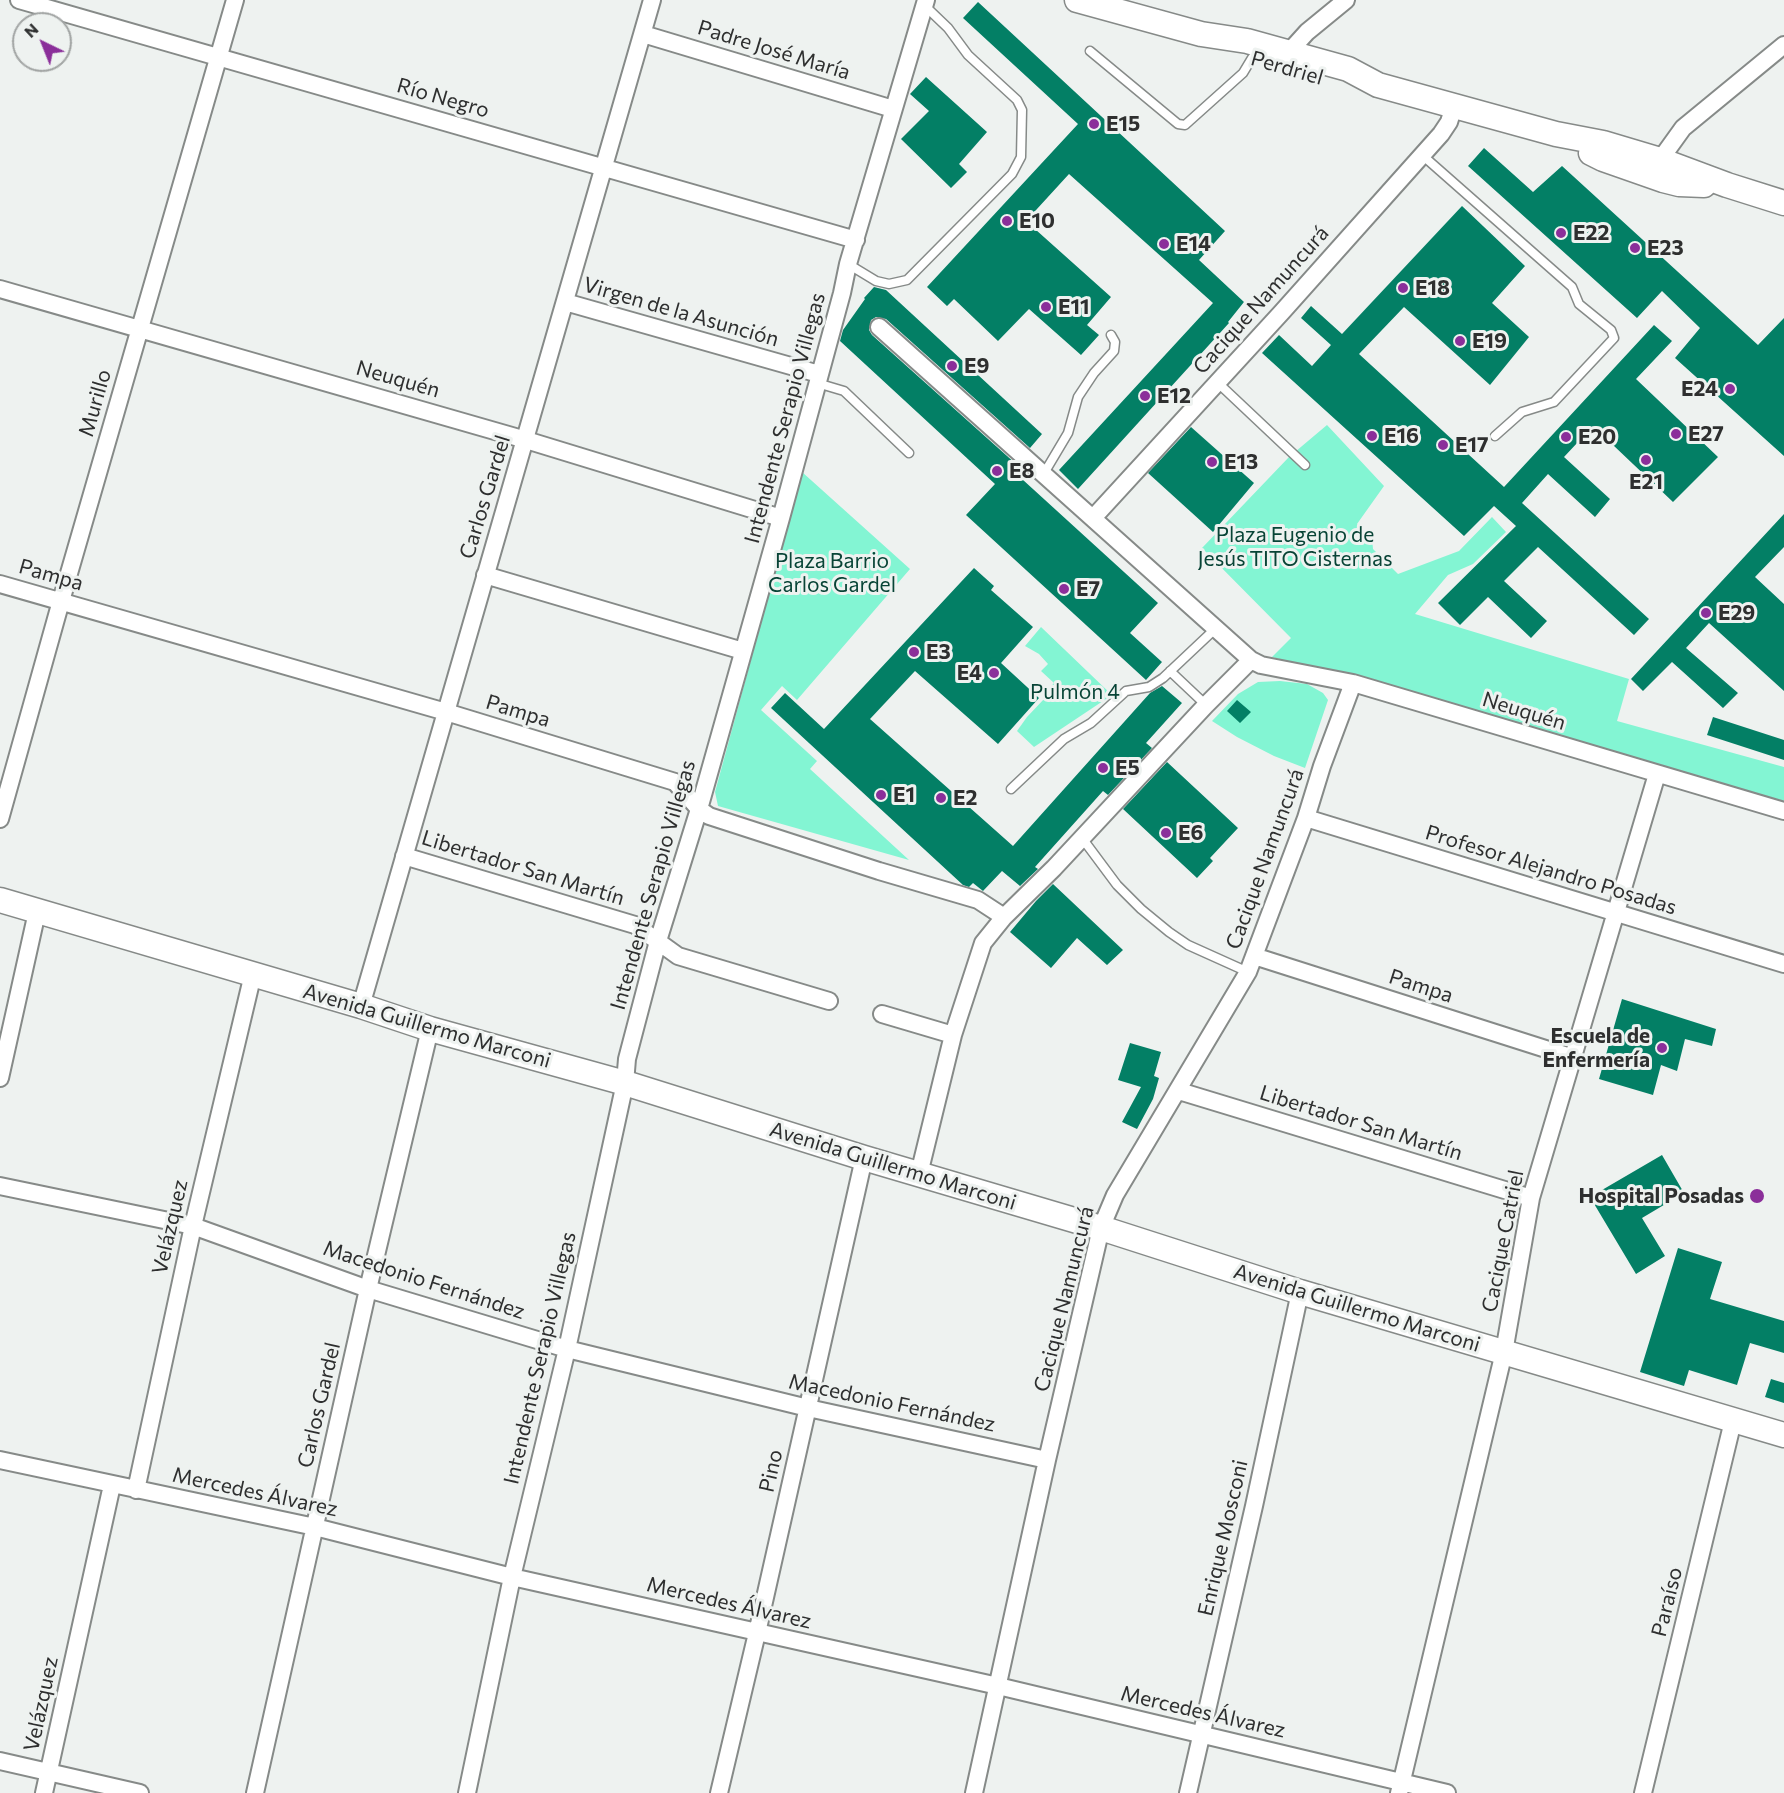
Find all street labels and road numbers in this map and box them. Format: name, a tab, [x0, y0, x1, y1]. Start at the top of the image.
street label: Padre José María	[695, 15, 853, 85]
street label: Perdriel	[1248, 46, 1326, 90]
street label: Río Negro	[394, 73, 492, 123]
street label: Cacique Namuncurá	[1188, 221, 1334, 379]
street label: Virgen de la Asunción	[580, 272, 782, 352]
street label: Intendente Serapio Villegas	[739, 290, 831, 546]
street label: Neuquén	[353, 355, 443, 403]
street label: Murillo	[73, 366, 117, 440]
street label: Carlos Gardel	[454, 432, 516, 562]
street label: Pampa	[16, 554, 86, 596]
street label: Neuquén	[1479, 686, 1569, 736]
street label: Pampa	[483, 689, 553, 733]
street label: Intendente Serapio Villegas	[605, 757, 701, 1013]
street label: Cacique Namuncurá	[1221, 765, 1309, 953]
street label: Profesor Alejandro Posadas	[1422, 820, 1680, 920]
street label: Libertador San Martín	[419, 825, 627, 911]
street label: Pampa	[1386, 964, 1456, 1008]
street label: Avenida Guillermo Marconi	[300, 979, 554, 1073]
street label: Libertador San Martín	[1257, 1080, 1465, 1166]
street label: Avenida Guillermo Marconi	[767, 1116, 1019, 1216]
street label: Cacique Catriel	[1477, 1168, 1529, 1314]
street label: Velázquez	[147, 1177, 193, 1277]
street label: Cacique Namuncurá	[1029, 1204, 1099, 1394]
street label: Intendente Serapio Villegas	[499, 1229, 581, 1487]
street label: Macedonio Fernández	[320, 1235, 528, 1325]
street label: Avenida Guillermo Marconi	[1231, 1258, 1483, 1358]
street label: Carlos Gardel	[292, 1340, 346, 1470]
street label: Macedonio Fernández	[786, 1369, 998, 1437]
street label: Pino	[754, 1447, 788, 1495]
street label: Enrique Mosconi	[1193, 1457, 1253, 1619]
street label: Mercedes Álvarez	[170, 1462, 340, 1522]
street label: Paraíso	[1646, 1565, 1688, 1639]
street label: Mercedes Álvarez	[644, 1572, 814, 1634]
street label: Velázquez	[19, 1654, 63, 1754]
street label: Mercedes Álvarez	[1118, 1681, 1288, 1743]

